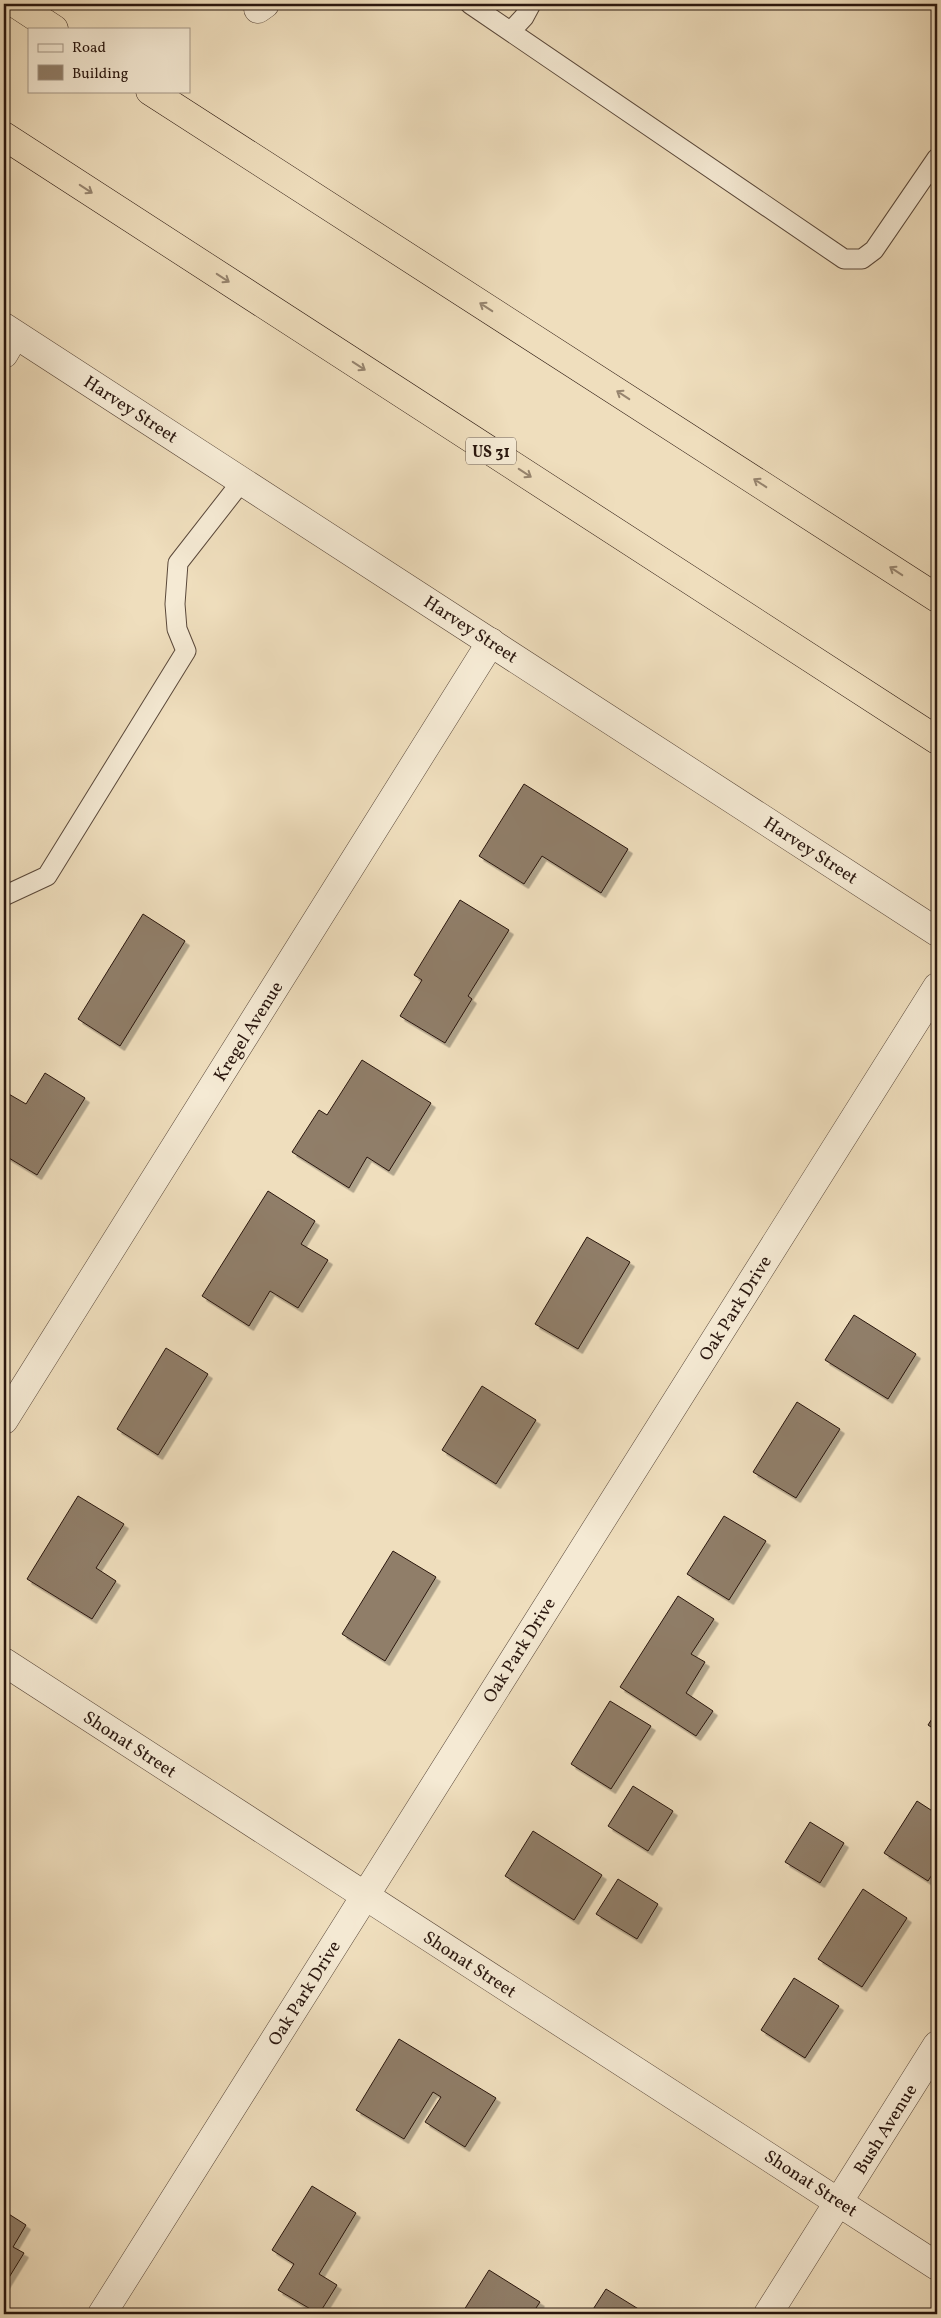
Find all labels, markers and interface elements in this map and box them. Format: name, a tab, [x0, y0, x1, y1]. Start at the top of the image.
legend	[28, 28, 190, 92]
text: Road	[72, 38, 106, 59]
text: Building	[72, 64, 129, 85]
one-way arrow	[79, 185, 93, 195]
one-way arrow	[216, 272, 230, 283]
one-way arrow	[480, 302, 494, 312]
one-way arrow	[352, 361, 366, 371]
street label: Harvey Street	[78, 370, 182, 450]
one-way arrow	[616, 390, 630, 401]
road number: US 31	[466, 438, 516, 464]
one-way arrow	[518, 468, 532, 478]
one-way arrow	[753, 478, 767, 488]
one-way arrow	[890, 566, 904, 576]
street label: Harvey Street	[418, 590, 522, 670]
street label: Harvey Street	[758, 811, 862, 891]
street label: Kregel Avenue	[208, 977, 290, 1087]
street label: Oak Park Drive	[694, 1251, 779, 1366]
street label: Oak Park Drive	[478, 1593, 563, 1708]
street label: Shonat Street	[78, 1706, 181, 1785]
street label: Shonat Street	[418, 1926, 521, 2005]
street label: Oak Park Drive	[263, 1936, 348, 2051]
street label: Bush Avenue	[849, 2080, 924, 2180]
street label: Shonat Street	[759, 2145, 862, 2224]

